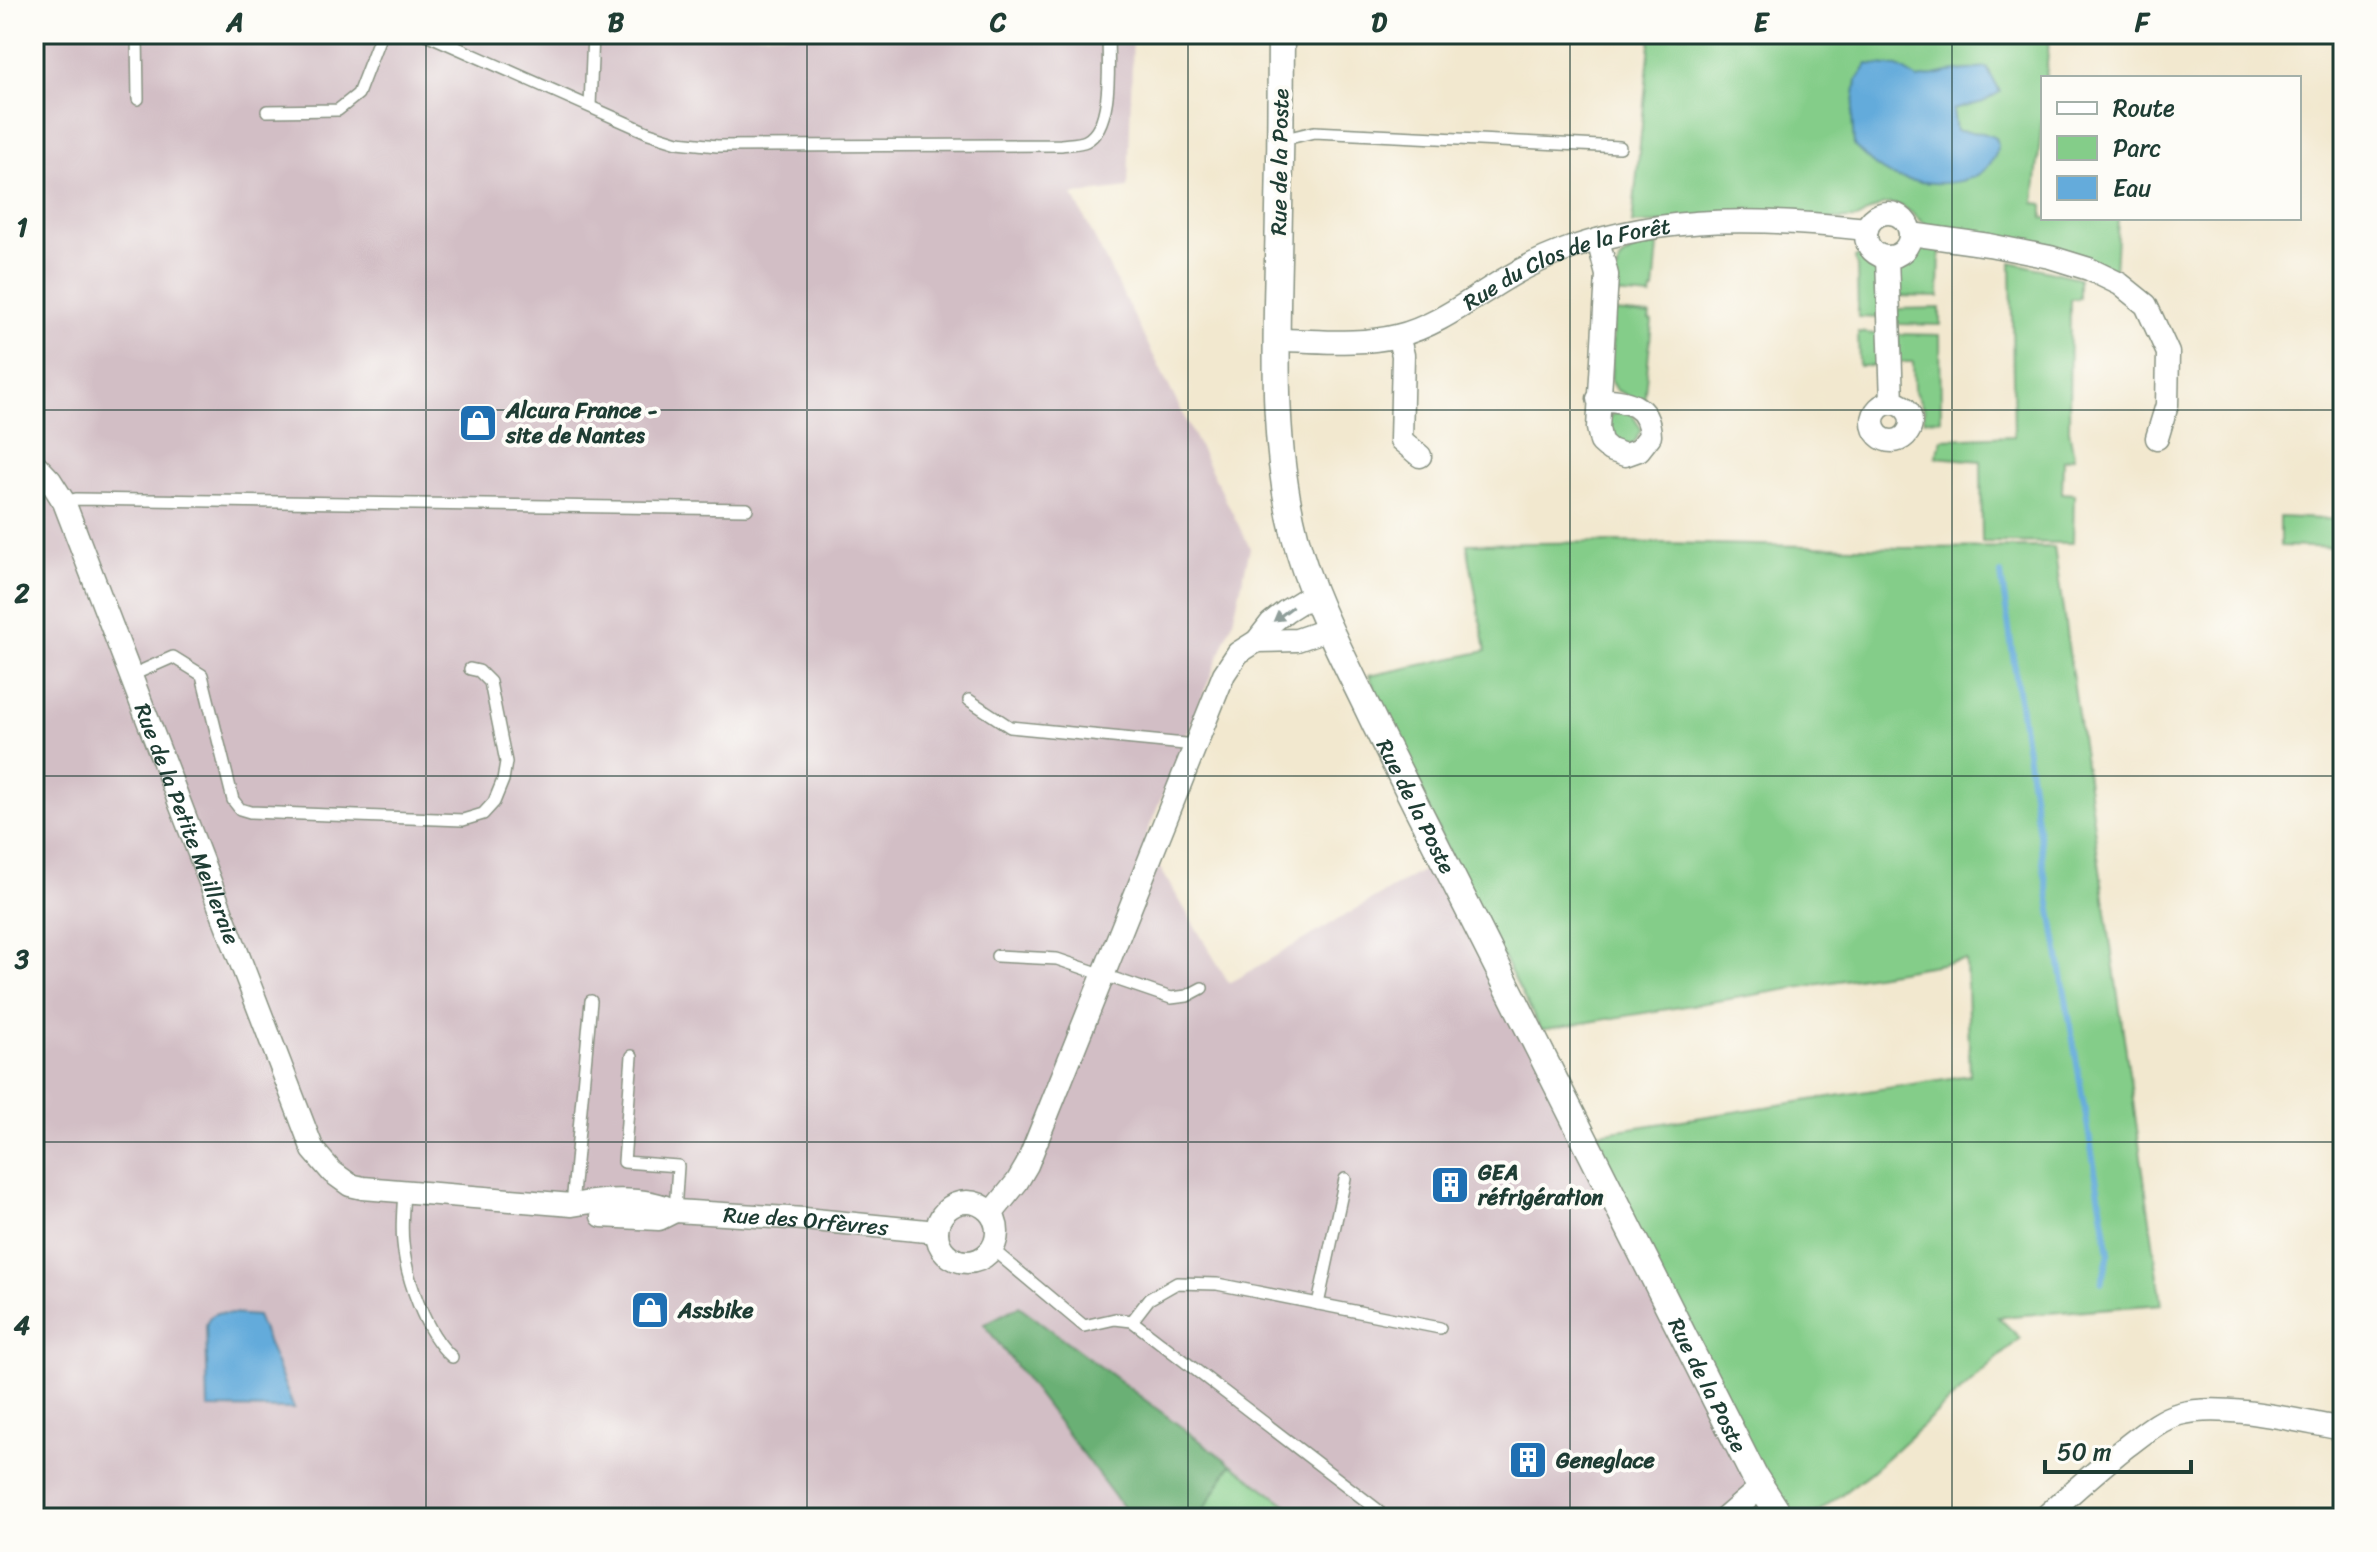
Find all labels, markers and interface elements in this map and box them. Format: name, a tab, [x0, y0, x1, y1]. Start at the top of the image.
text: A	[225, 0, 244, 45]
text: B	[608, 0, 625, 45]
text: C	[989, 0, 1007, 45]
text: D	[1371, 0, 1387, 45]
text: E	[1754, 0, 1771, 45]
text: F	[2134, 0, 2151, 45]
legend	[2041, 76, 2301, 220]
text: Route	[2113, 87, 2175, 129]
street label: Rue de la Poste	[1259, 88, 1300, 236]
text: Parc	[2113, 127, 2161, 169]
text: Eau	[2113, 167, 2151, 209]
text: 1	[16, 204, 28, 250]
street label: Rue du Clos de la Forêt	[1455, 206, 1673, 321]
place label: Alcura France - site de Nantes	[505, 391, 657, 455]
shop icon: Alcura France - site de Nantes	[457, 402, 499, 444]
text: 2	[13, 570, 30, 616]
one-way arrow	[1273, 606, 1293, 622]
street label: Rue de la Petite Meilleraie	[123, 697, 251, 950]
street label: Rue de la Poste	[1365, 732, 1467, 881]
text: 3	[14, 936, 30, 982]
place label: GEA réfrigération	[1477, 1153, 1604, 1217]
building icon: GEA réfrigération	[1429, 1164, 1471, 1206]
street label: Rue des Orfèvres	[722, 1195, 891, 1247]
shop icon: Assbike	[629, 1289, 671, 1331]
place label: Assbike	[677, 1291, 754, 1330]
text: 4	[14, 1302, 30, 1348]
street label: Rue de la Poste	[1657, 1310, 1758, 1460]
scale bar	[2045, 1424, 2191, 1474]
text: 50 m	[2057, 1431, 2112, 1473]
building icon: Geneglace	[1507, 1439, 1549, 1481]
place label: Geneglace	[1555, 1441, 1656, 1480]

